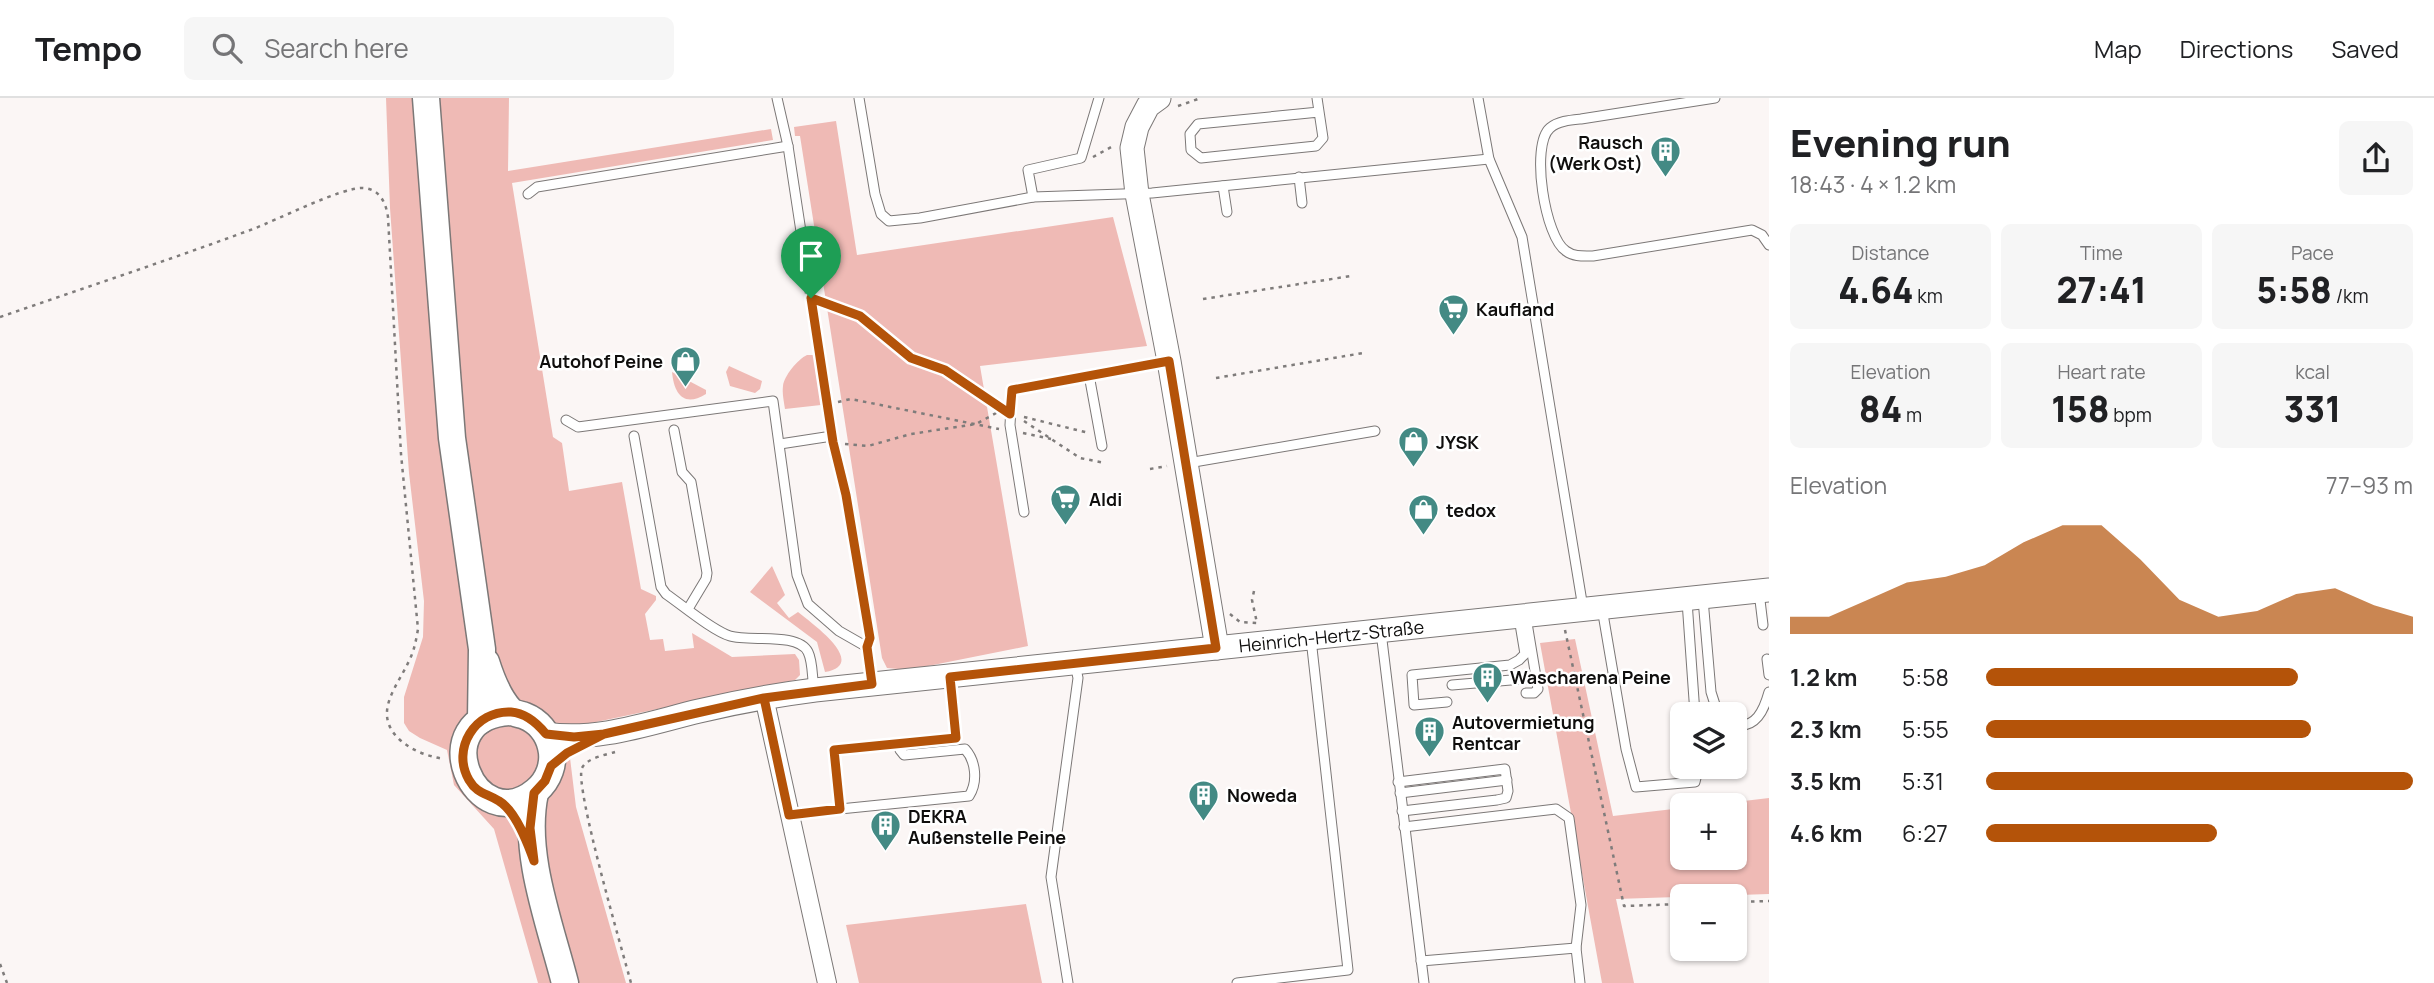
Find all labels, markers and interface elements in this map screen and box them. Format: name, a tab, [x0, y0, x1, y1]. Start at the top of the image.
search box	[184, 17, 674, 80]
text: Tempo	[35, 26, 142, 71]
icon: search	[208, 29, 246, 67]
text: Search here	[264, 30, 409, 66]
text: Map	[2094, 32, 2142, 65]
text: Directions	[2180, 32, 2293, 65]
text: Saved	[2331, 32, 2399, 65]
text: Evening run	[1790, 116, 2011, 168]
button: share	[2339, 121, 2413, 195]
place label: Rausch (Werk Ost)	[1548, 130, 1643, 175]
building icon: Rausch (Werk Ost)	[1649, 135, 1683, 179]
text: 18:43 · 4 × 1.2 km	[1790, 168, 1956, 200]
pin	[781, 226, 841, 298]
icon: arrive	[792, 237, 830, 275]
text: Distance	[1852, 240, 1929, 266]
text: Time	[2080, 240, 2123, 266]
text: Pace	[2291, 240, 2334, 266]
text: 4.64	[1838, 266, 1913, 314]
text: 27:41	[2056, 266, 2147, 314]
text: 5:58	[2256, 266, 2332, 314]
text: km	[1913, 283, 1943, 309]
text: /km	[2332, 283, 2369, 309]
supermarket icon: Kaufland	[1436, 292, 1470, 336]
place label: Kaufland	[1476, 297, 1554, 321]
shop icon: Autohof Peine	[669, 344, 703, 388]
place label: Autohof Peine	[539, 349, 663, 373]
text: Elevation	[1850, 359, 1931, 385]
text: Heart rate	[2057, 359, 2146, 385]
text: kcal	[2295, 359, 2330, 385]
text: 84	[1859, 385, 1902, 433]
text: 158	[2051, 385, 2109, 433]
text: 331	[2284, 385, 2341, 433]
text: m	[1902, 402, 1922, 428]
text: bpm	[2109, 402, 2152, 428]
shop icon: JYSK	[1396, 425, 1430, 469]
place label: JYSK	[1436, 430, 1479, 454]
text: Elevation	[1790, 469, 1887, 501]
text: 77–93 m	[2326, 469, 2413, 501]
supermarket icon: Aldi	[1049, 482, 1083, 526]
place label: Aldi	[1089, 487, 1122, 511]
shop icon: tedox	[1406, 493, 1440, 537]
place label: tedox	[1446, 498, 1496, 522]
street label: Heinrich-Hertz-Straße	[1238, 614, 1425, 658]
building icon: Wascharena Peine	[1470, 660, 1504, 704]
text: 1.2 km	[1790, 661, 1857, 693]
text: 5:58	[1902, 661, 1949, 693]
place label: Wascharena Peine	[1510, 665, 1671, 689]
map controls	[1670, 702, 1747, 961]
button: layers	[1670, 702, 1747, 779]
place label: Autovermietung Rentcar	[1452, 710, 1594, 755]
text: 2.3 km	[1790, 713, 1862, 745]
text: 5:55	[1902, 713, 1949, 745]
building icon: Autovermietung Rentcar	[1412, 715, 1446, 759]
text: 3.5 km	[1790, 765, 1861, 797]
text: 5:31	[1902, 765, 1944, 797]
building icon: Noweda	[1187, 778, 1221, 822]
place label: Noweda	[1227, 783, 1297, 807]
button: +	[1670, 793, 1747, 870]
place label: DEKRA Außenstelle Peine	[908, 804, 1066, 849]
building icon: DEKRA Außenstelle Peine	[868, 809, 902, 853]
text: 4.6 km	[1790, 817, 1862, 849]
text: 6:27	[1902, 817, 1948, 849]
button: −	[1670, 884, 1747, 961]

